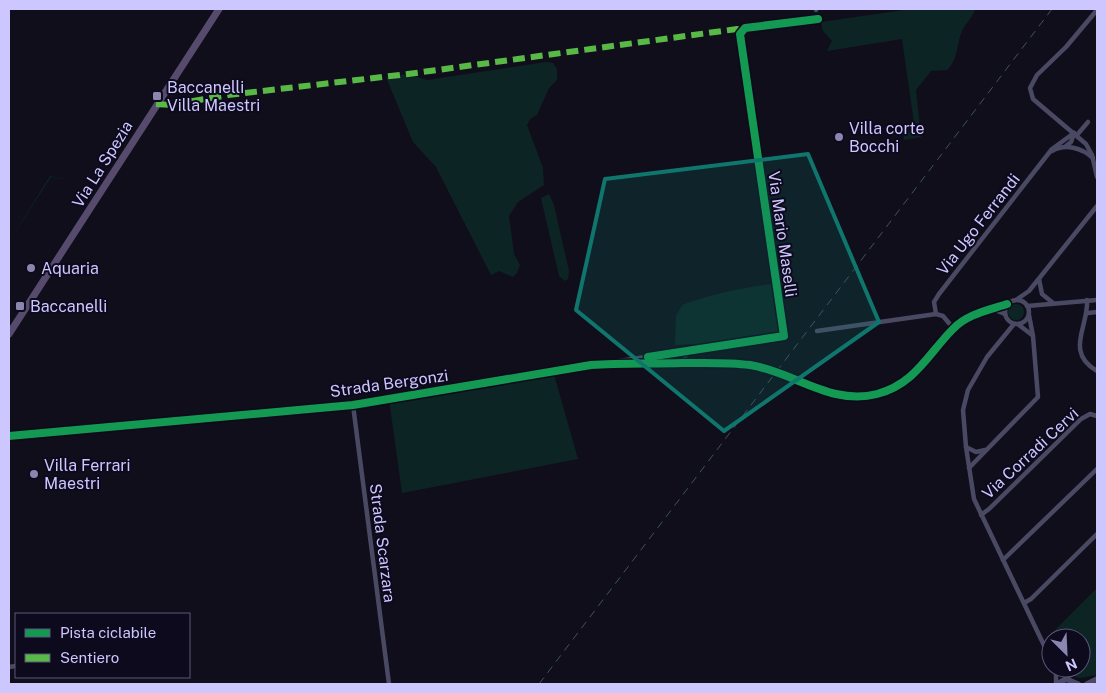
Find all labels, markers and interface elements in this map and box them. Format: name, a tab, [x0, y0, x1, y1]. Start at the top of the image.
place label: Baccanelli Villa Maestri	[167, 78, 260, 115]
marker: Baccanelli Villa Maestri	[151, 90, 163, 102]
street label: Via La Spezia	[68, 117, 137, 211]
place label: Villa corte Bocchi	[849, 119, 925, 156]
marker: Villa corte Bocchi	[833, 131, 845, 143]
street label: Via Mario Maselli	[764, 170, 801, 298]
street label: Via Ugo Ferrandi	[933, 170, 1024, 279]
place label: Aquaria	[41, 259, 99, 278]
marker: Aquaria	[25, 262, 37, 274]
place label: Baccanelli	[30, 297, 107, 316]
marker: Baccanelli	[14, 300, 26, 312]
street label: Strada Bergonzi	[329, 366, 449, 401]
street label: Via Corradi Cervi	[978, 404, 1082, 503]
place label: Villa Ferrari Maestri	[44, 456, 131, 493]
marker: Villa Ferrari Maestri	[28, 468, 40, 480]
street label: Strada Scarzara	[366, 483, 399, 604]
legend	[15, 613, 190, 678]
text: Pista ciclabile	[60, 624, 156, 641]
north arrow	[1041, 628, 1091, 678]
text: Sentiero	[60, 649, 119, 666]
text: N	[1063, 655, 1080, 674]

